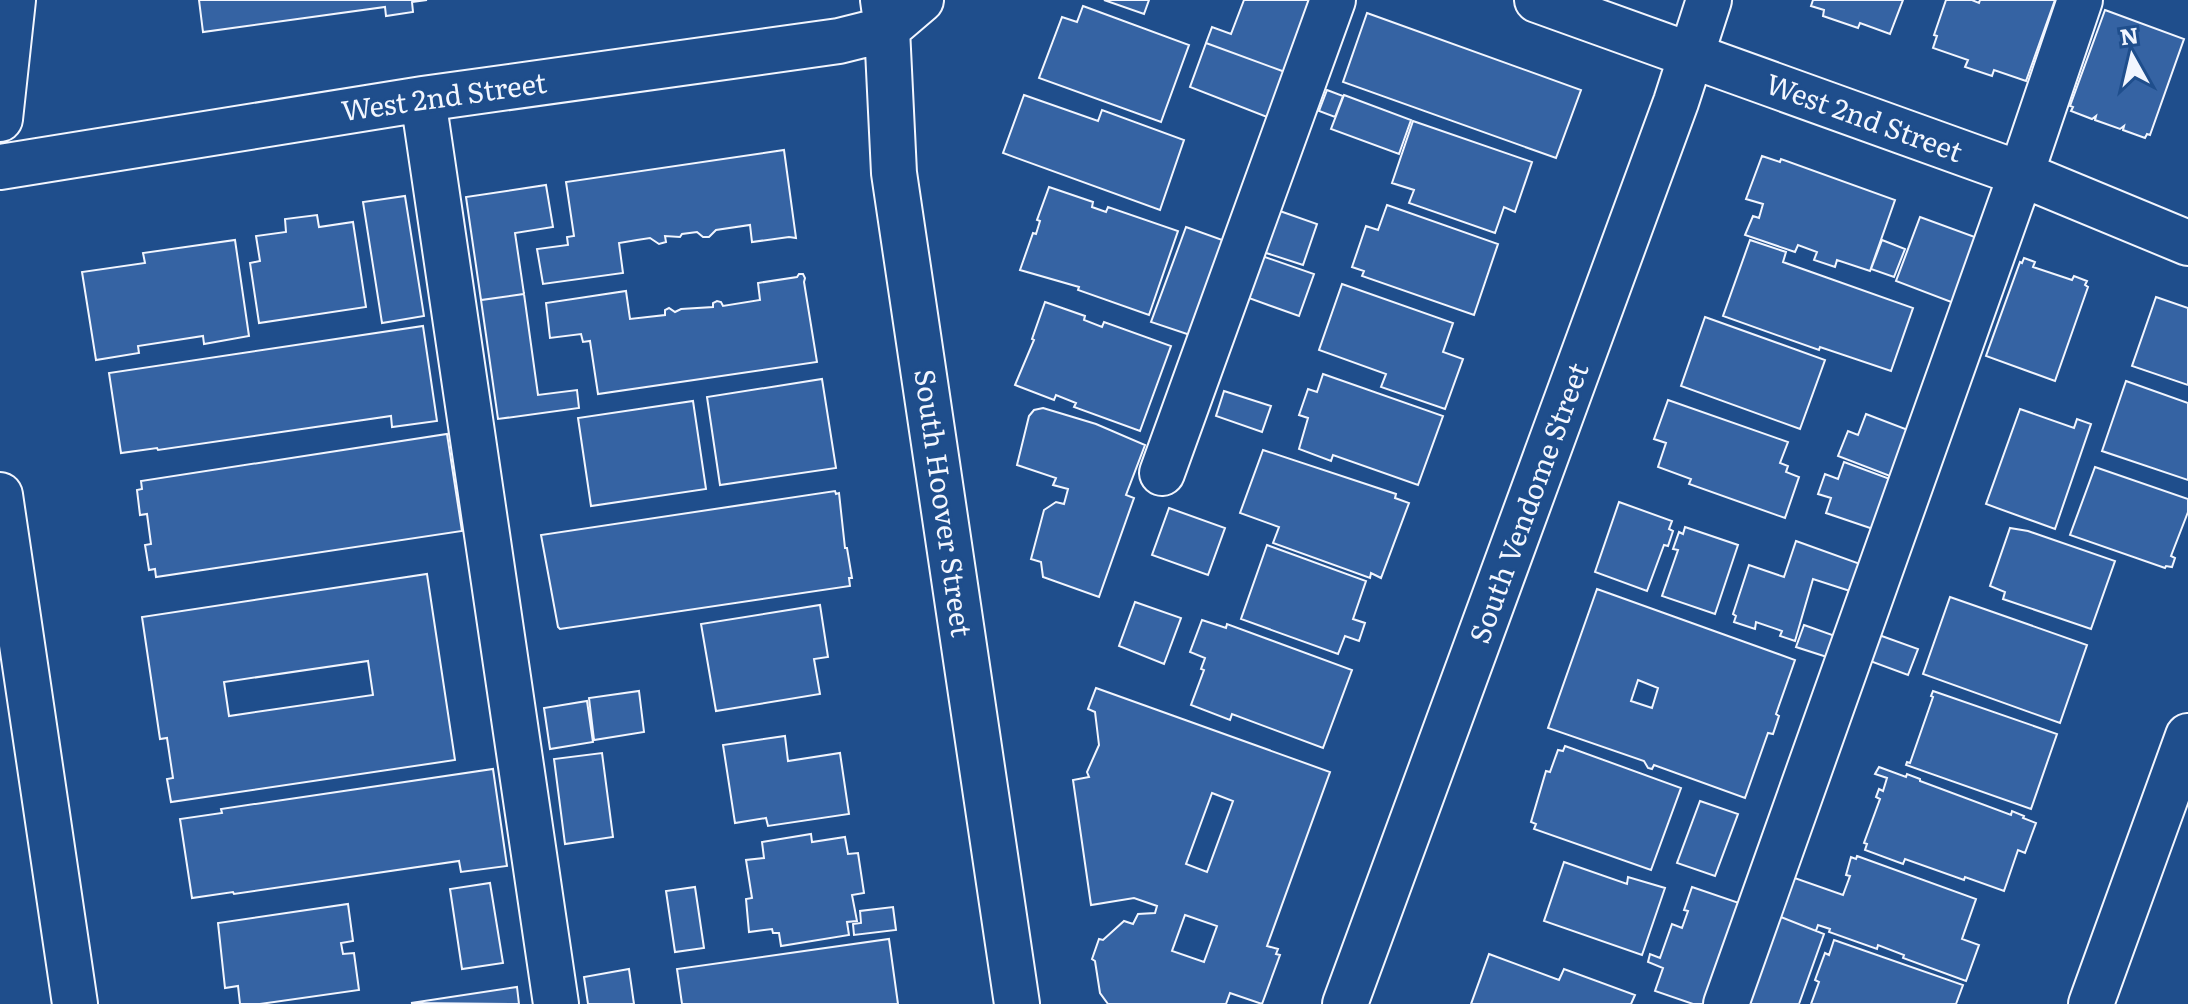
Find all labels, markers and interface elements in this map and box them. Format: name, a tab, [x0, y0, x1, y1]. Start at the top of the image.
north arrow	[2092, 16, 2172, 96]
text: N	[2118, 17, 2140, 52]
street label: West 2nd Street	[338, 60, 550, 130]
street label: West 2nd Street	[1760, 61, 1970, 171]
street label: South Vendome Street	[1457, 355, 1598, 649]
street label: South Hoover Street	[905, 366, 985, 640]

